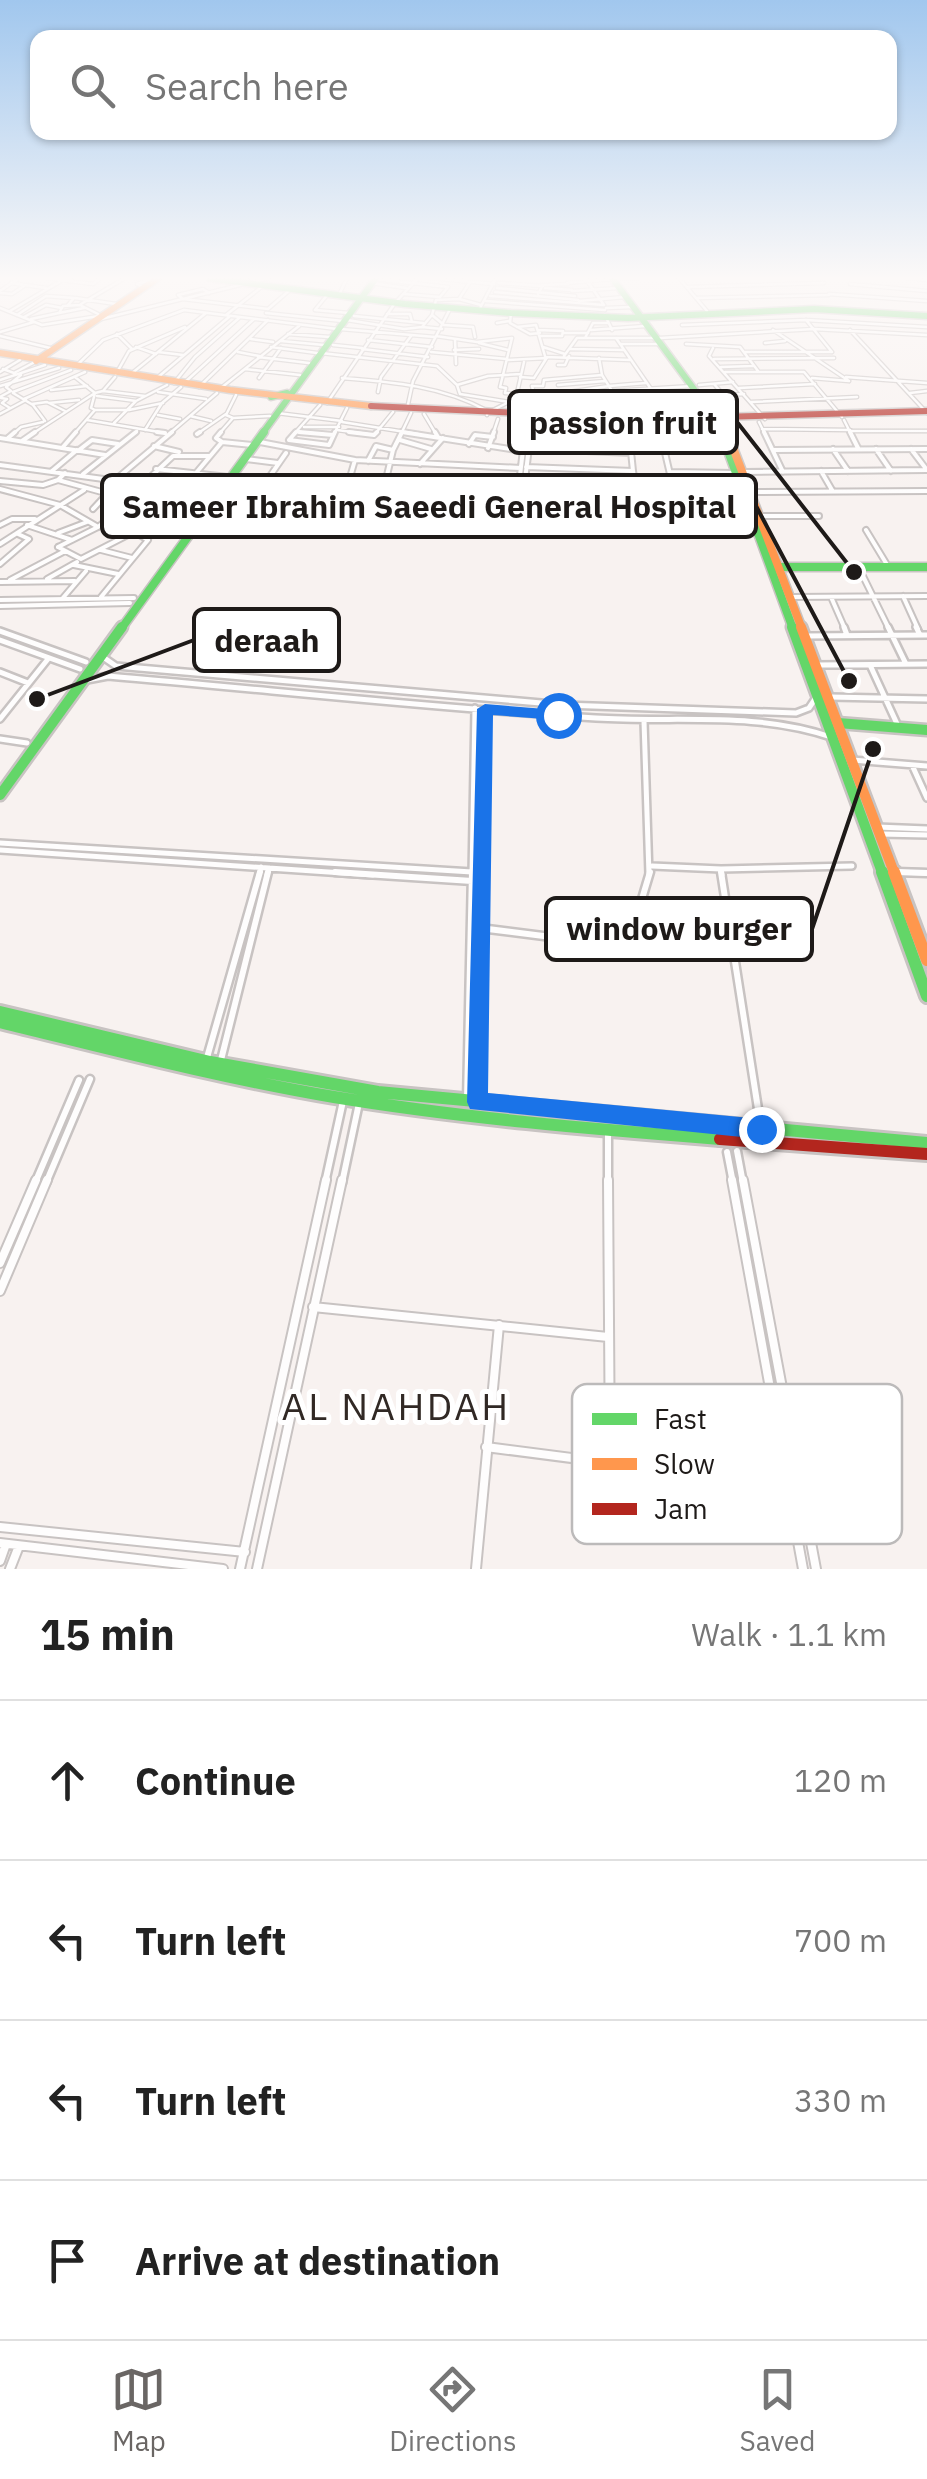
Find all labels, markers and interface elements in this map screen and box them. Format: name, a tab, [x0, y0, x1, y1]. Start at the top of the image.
search box	[30, 30, 897, 140]
icon: search	[65, 58, 120, 113]
text: Search here	[145, 61, 349, 110]
callout: passion fruit	[509, 391, 737, 453]
text: passion fruit	[529, 401, 717, 443]
callout: Sameer Ibrahim Saeedi General Hospital	[102, 475, 756, 537]
text: Sameer Ibrahim Saeedi General Hospital	[122, 485, 736, 527]
callout: deraah	[194, 609, 339, 671]
text: deraah	[214, 619, 320, 661]
route start	[536, 693, 582, 739]
callout: window burger	[546, 898, 812, 960]
text: window burger	[566, 907, 792, 949]
route end	[739, 1107, 785, 1153]
district label: AL NAHDAH	[281, 1381, 511, 1430]
legend	[572, 1384, 902, 1544]
text: Fast	[654, 1400, 707, 1437]
text: Slow	[654, 1445, 715, 1482]
text: Jam	[654, 1490, 708, 1527]
text: 15 min	[40, 1607, 175, 1662]
text: Walk · 1.1 km	[691, 1613, 887, 1655]
icon: ahead	[40, 1753, 95, 1808]
text: Continue	[135, 1756, 296, 1805]
text: 120 m	[794, 1759, 887, 1801]
icon: left	[40, 1913, 95, 1968]
text: Turn left	[135, 1916, 286, 1965]
text: 700 m	[794, 1919, 887, 1961]
icon: left	[40, 2073, 95, 2128]
text: Turn left	[135, 2076, 286, 2125]
text: 330 m	[794, 2079, 887, 2121]
icon: arrive	[40, 2233, 95, 2288]
text: Arrive at destination	[135, 2236, 500, 2285]
tab: Map	[111, 2362, 166, 2459]
tab: Directions	[389, 2362, 517, 2459]
tab: Saved	[739, 2362, 816, 2459]

